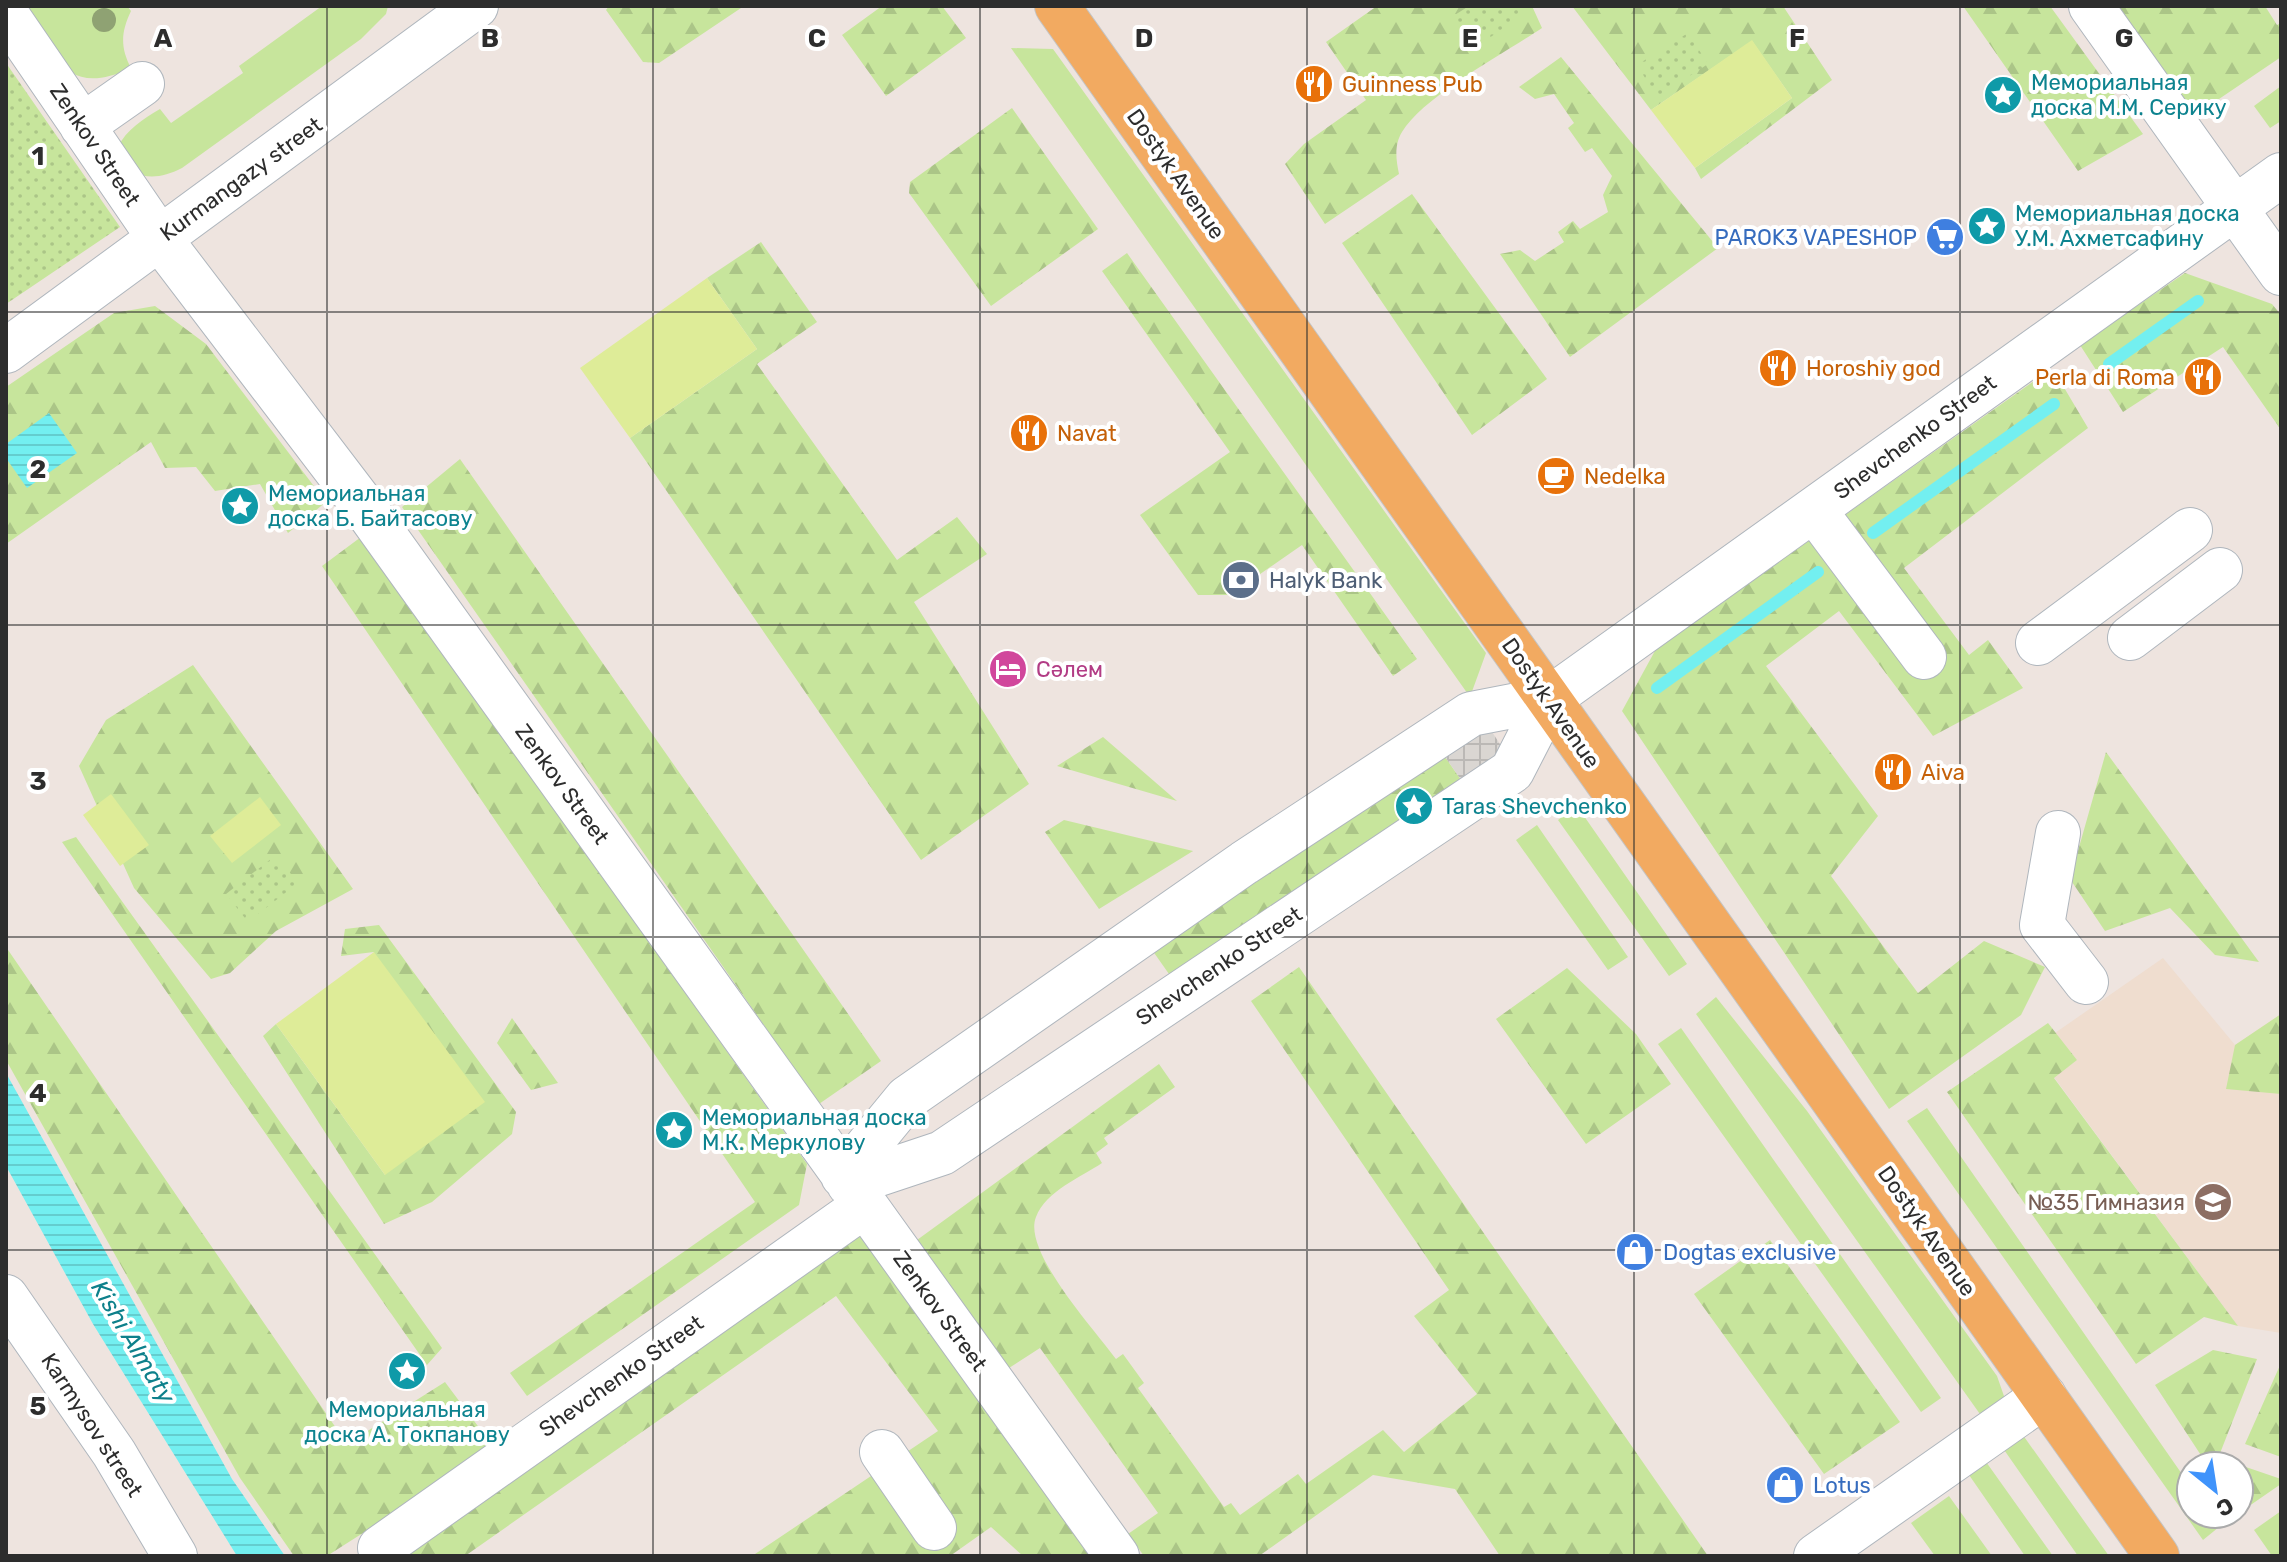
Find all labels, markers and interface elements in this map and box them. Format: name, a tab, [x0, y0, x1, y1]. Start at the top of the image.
text: A	[154, 23, 173, 54]
text: B	[481, 23, 499, 54]
text: C	[808, 23, 826, 54]
text: D	[1135, 23, 1153, 54]
text: E	[1462, 23, 1478, 54]
text: F	[1789, 23, 1805, 54]
text: G	[2115, 23, 2133, 54]
restaurant icon: Guinness Pub	[1293, 63, 1335, 105]
place label: Мемориальная доска М.М. Серику	[2031, 69, 2227, 121]
place label: Guinness Pub	[1342, 71, 1483, 98]
place icon: Мемориальная доска М.М. Серику	[1982, 74, 2024, 116]
street label: Zenkov Street	[44, 79, 146, 212]
street label: Dostyk Avenue	[1121, 104, 1231, 244]
street label: Kurmangazy street	[155, 111, 328, 247]
text: 1	[32, 141, 44, 172]
place label: Мемориальная доска У.М. Ахметсафину	[2015, 200, 2240, 252]
place icon: Мемориальная доска У.М. Ахметсафину	[1966, 205, 2008, 247]
supermarket icon: PAROK3 VAPESHOP	[1924, 216, 1966, 258]
place label: PAROK3 VAPESHOP	[1715, 224, 1917, 251]
restaurant icon: Horoshiy god	[1757, 347, 1799, 389]
place label: Horoshiy god	[1806, 355, 1941, 382]
restaurant icon: Perla di Roma	[2182, 356, 2224, 398]
place label: Perla di Roma	[2035, 364, 2175, 391]
street label: Shevchenko Street	[1828, 369, 2002, 505]
restaurant icon: Navat	[1008, 412, 1050, 454]
place label: Navat	[1057, 420, 1117, 447]
text: 2	[30, 454, 46, 485]
cafe icon: Nedelka	[1535, 455, 1577, 497]
place label: Nedelka	[1584, 463, 1666, 490]
place label: Мемориальная доска Б. Байтасову	[268, 480, 473, 532]
place icon: Мемориальная доска Б. Байтасову	[219, 485, 261, 527]
bank icon: Halyk Bank	[1220, 559, 1262, 601]
place label: Halyk Bank	[1269, 567, 1383, 594]
street label: Dostyk Avenue	[1496, 633, 1606, 773]
hotel icon: Сәлем	[987, 648, 1029, 690]
place label: Сәлем	[1036, 656, 1103, 683]
street label: Zenkov Street	[509, 719, 615, 850]
restaurant icon: Aiva	[1872, 751, 1914, 793]
place label: Aiva	[1921, 759, 1965, 786]
text: 3	[29, 766, 47, 797]
place icon: Taras Shevchenko	[1393, 785, 1435, 827]
place label: Taras Shevchenko	[1442, 793, 1627, 820]
street label: Shevchenko Street	[1131, 900, 1307, 1032]
text: 4	[29, 1078, 47, 1109]
place label: Мемориальная доска М.К. Меркулову	[702, 1104, 927, 1156]
place icon: Мемориальная доска М.К. Меркулову	[653, 1109, 695, 1151]
street label: Dostyk Avenue	[1872, 1161, 1982, 1301]
school or university icon: №35 Гимназия	[2192, 1181, 2234, 1223]
place label: №35 Гимназия	[2028, 1189, 2185, 1216]
shop icon: Dogtas exclusive	[1614, 1231, 1656, 1273]
place label: Dogtas exclusive	[1663, 1239, 1836, 1266]
street label: Zenkov Street	[887, 1246, 993, 1377]
water label: Kіshі Almaty	[85, 1275, 181, 1409]
street label: Shevchenko Street	[534, 1309, 709, 1443]
street label: Karmysov street	[35, 1348, 149, 1502]
place icon: Мемориальная доска А. Токпанову	[386, 1350, 428, 1392]
text: 5	[30, 1391, 46, 1422]
place label: Мемориальная доска А. Токпанову	[304, 1396, 510, 1448]
north arrow	[2175, 1450, 2255, 1530]
shop icon: Lotus	[1764, 1464, 1806, 1506]
place label: Lotus	[1813, 1472, 1871, 1499]
text: С	[2211, 1491, 2238, 1522]

